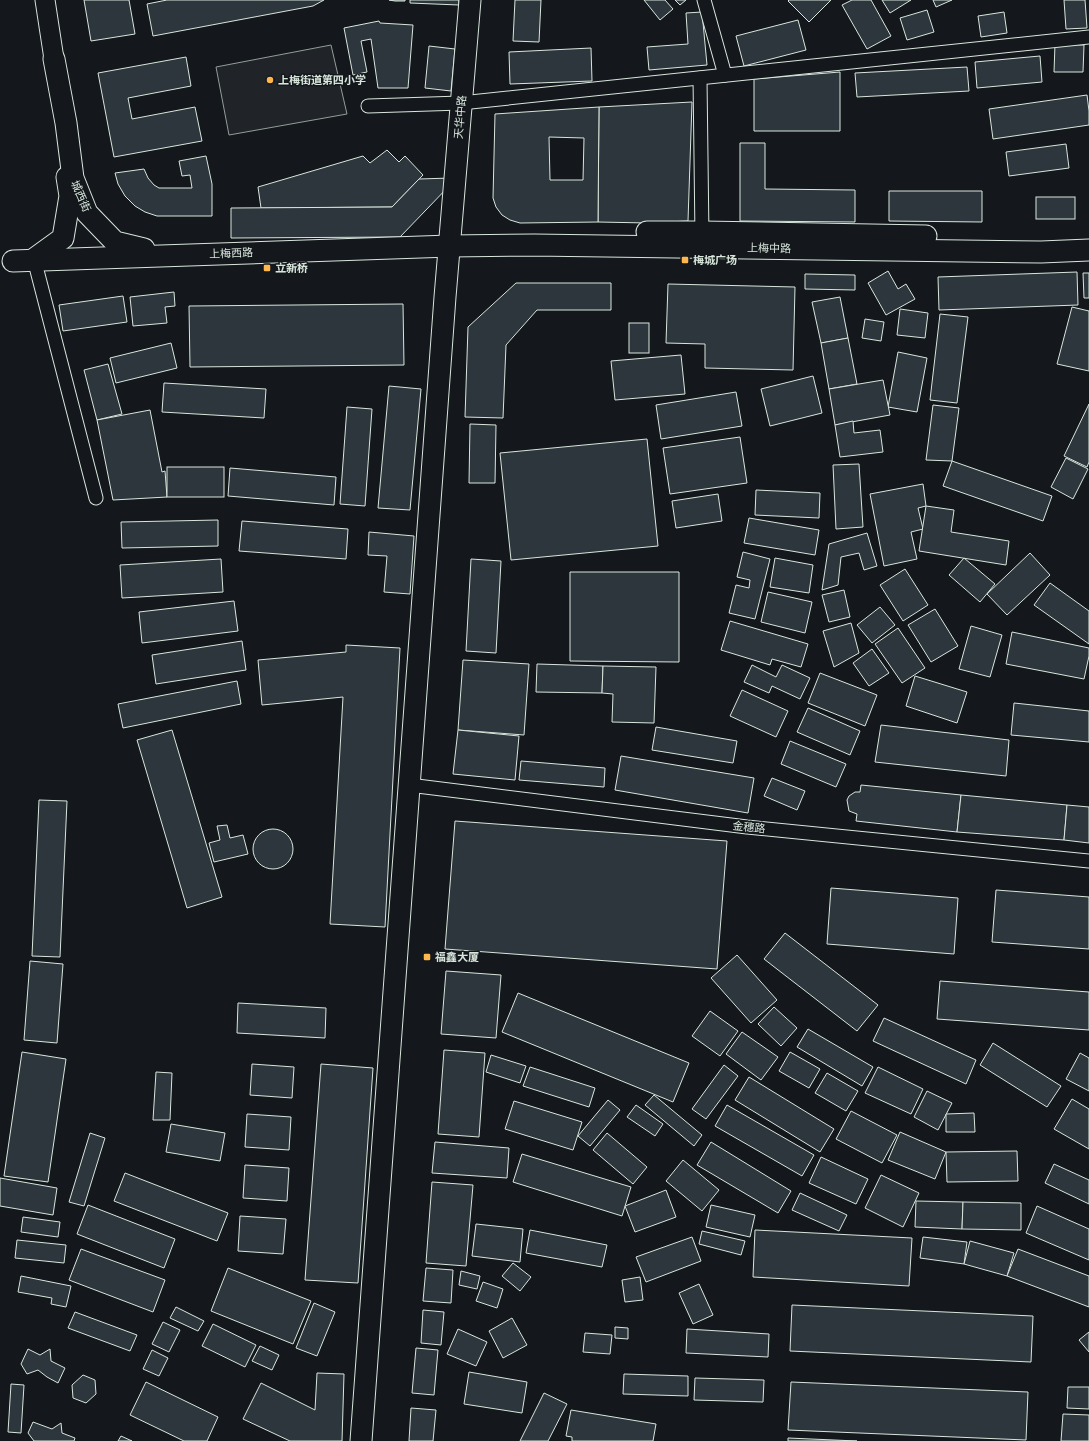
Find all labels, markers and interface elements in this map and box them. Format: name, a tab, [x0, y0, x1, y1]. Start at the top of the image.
place label: 上梅街道第四小学	[278, 74, 366, 86]
marker: 上梅街道第四小学	[265, 75, 275, 85]
street label: 天华中路	[452, 95, 468, 139]
street label: 城西街	[69, 178, 93, 214]
street label: 上梅中路	[747, 242, 791, 254]
street label: 上梅西路	[209, 246, 253, 260]
place label: 梅城广场	[693, 254, 737, 266]
marker: 梅城广场	[680, 255, 690, 265]
place label: 立新桥	[275, 262, 308, 274]
marker: 立新桥	[262, 263, 272, 273]
street label: 金穗路	[732, 819, 766, 835]
place label: 福鑫大厦	[435, 951, 479, 963]
marker: 福鑫大厦	[422, 952, 432, 962]

